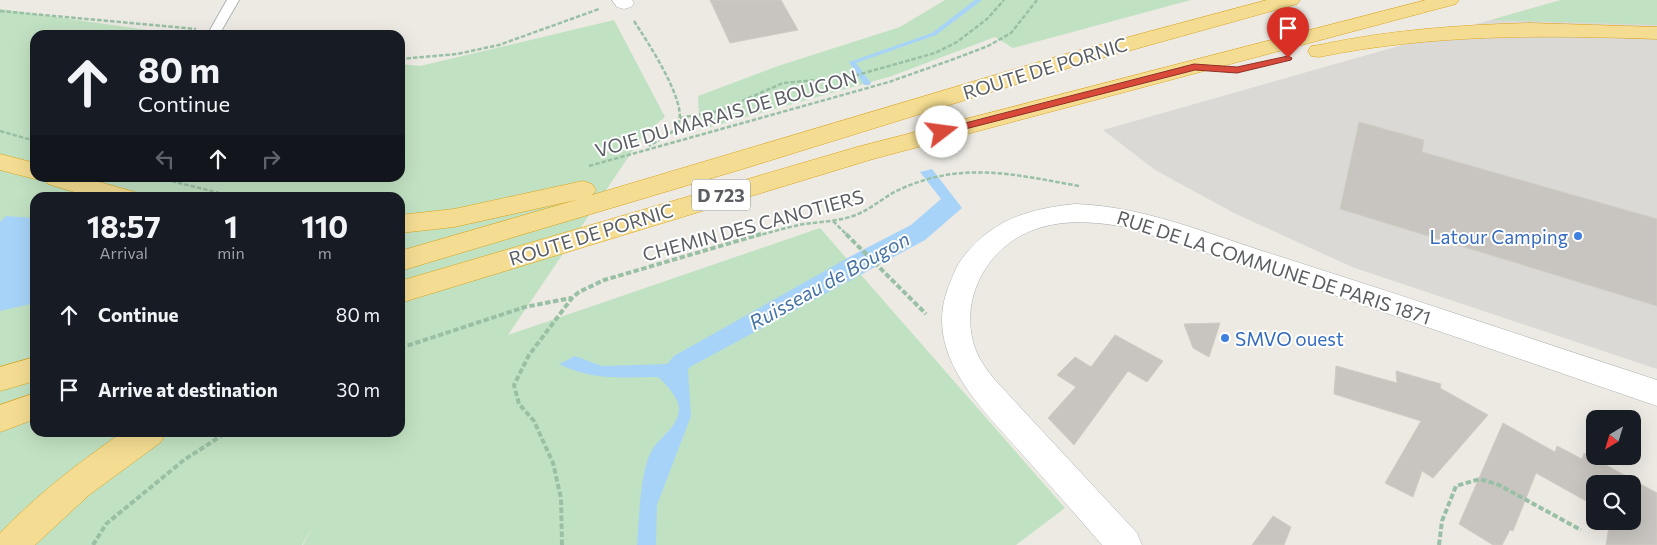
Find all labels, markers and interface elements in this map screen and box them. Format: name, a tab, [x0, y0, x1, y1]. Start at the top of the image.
pin	[1267, 7, 1309, 58]
icon: arrive	[1274, 14, 1302, 42]
street label: ROUTE DE PORNIC	[960, 32, 1130, 104]
text: 80 m	[138, 47, 220, 90]
icon: ahead	[55, 50, 120, 115]
street label: VOIE DU MARAIS DE BOUGON	[592, 65, 860, 161]
text: Continue	[138, 90, 230, 117]
position arrow	[915, 105, 967, 157]
icon: left	[151, 145, 179, 173]
icon: ahead	[204, 145, 232, 173]
icon: right	[257, 145, 285, 173]
road number: D 723	[692, 180, 750, 210]
street label: CHEMIN DES CANOTIERS	[640, 184, 866, 266]
street label: ROUTE DE PORNIC	[506, 198, 676, 270]
street label: RUE DE LA COMMUNE DE PARIS 1871	[1114, 205, 1434, 329]
text: 18:57	[87, 207, 161, 244]
text: 1	[224, 207, 238, 244]
text: 110	[301, 207, 348, 244]
place label: Latour Camping	[1430, 225, 1568, 248]
water label: Ruisseau de Bougon	[745, 226, 913, 334]
marker: Latour Camping	[1572, 230, 1584, 242]
text: Arrival	[99, 243, 148, 262]
text: min	[217, 243, 245, 262]
text: m	[318, 243, 332, 262]
icon: ahead	[55, 301, 83, 329]
text: Continue	[98, 303, 178, 326]
text: 80 m	[336, 303, 380, 326]
place label: SMVO ouest	[1235, 327, 1344, 350]
marker: SMVO ouest	[1219, 332, 1231, 344]
icon: arrive	[55, 376, 83, 404]
text: Arrive at destination	[98, 378, 278, 401]
text: 30 m	[337, 378, 380, 401]
north arrow	[1586, 410, 1641, 465]
map controls	[1586, 410, 1641, 530]
button: search	[1586, 475, 1641, 530]

